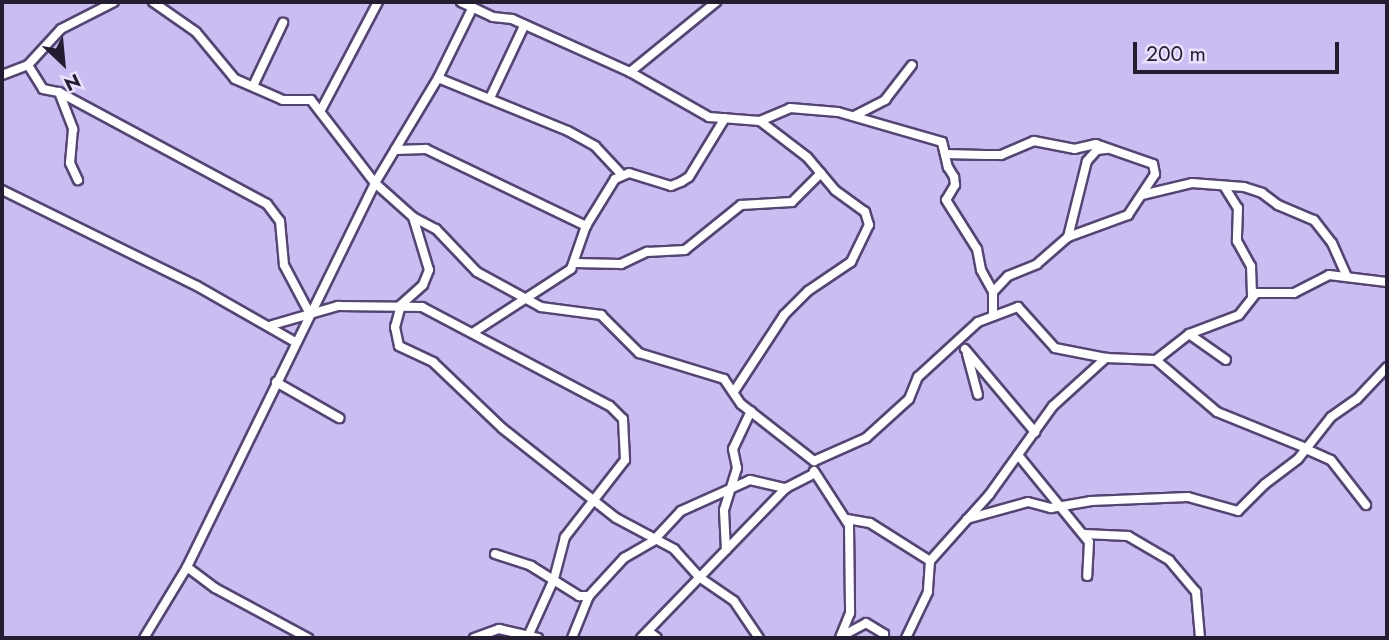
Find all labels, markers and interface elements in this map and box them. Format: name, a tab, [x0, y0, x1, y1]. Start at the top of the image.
north arrow	[28, 28, 98, 98]
scale bar	[1137, 28, 1344, 72]
text: 200 m	[1146, 39, 1206, 69]
text: N	[60, 67, 85, 98]

